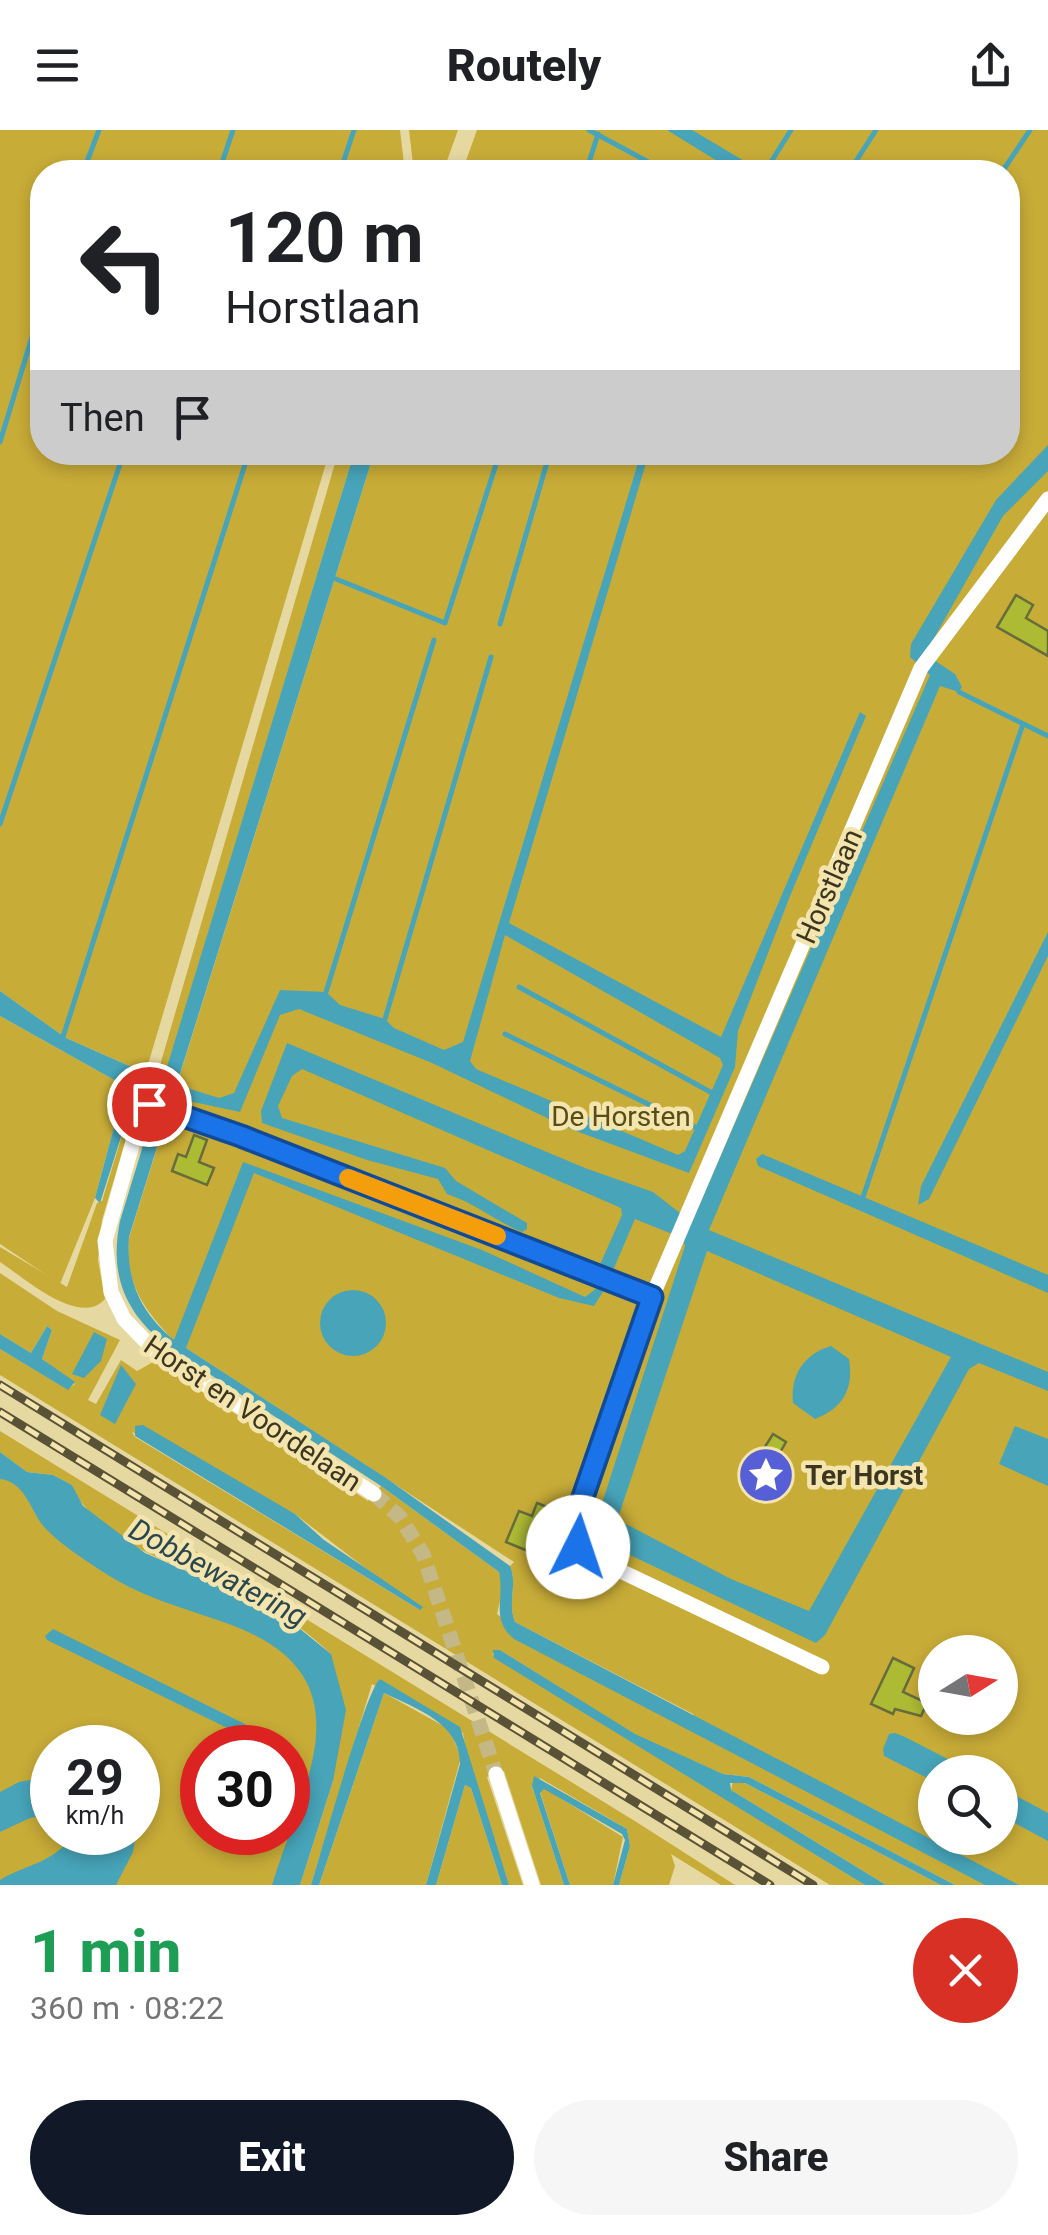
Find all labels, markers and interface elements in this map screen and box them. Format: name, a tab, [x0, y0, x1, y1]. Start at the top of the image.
icon: menu	[30, 38, 85, 93]
icon: share	[963, 38, 1018, 93]
text: Routely	[447, 39, 601, 92]
text: 120 m	[225, 197, 424, 279]
icon: left	[60, 200, 190, 330]
text: Horstlaan	[225, 281, 421, 334]
icon: arrive	[165, 390, 220, 445]
text: Then	[60, 396, 145, 440]
street label: Horstlaan	[790, 824, 869, 949]
pin	[107, 1062, 192, 1147]
icon: arrive	[122, 1077, 177, 1132]
park label: De Horsten	[551, 1100, 691, 1133]
street label: Horst en Voordelaan	[138, 1328, 368, 1498]
place icon: Ter Horst	[736, 1445, 796, 1505]
place label: Ter Horst	[805, 1459, 923, 1492]
position arrow	[526, 1495, 630, 1599]
water label: Dobbewatering	[124, 1511, 313, 1634]
north arrow	[918, 1635, 1018, 1735]
map controls	[918, 1635, 1018, 1855]
speed limit sign: 30	[180, 1725, 310, 1855]
text: 29	[66, 1749, 124, 1807]
button: search	[918, 1755, 1018, 1855]
text: km/h	[66, 1801, 124, 1830]
text: 1 min	[30, 1916, 181, 1987]
button: close	[913, 1918, 1018, 2023]
text: 360 m · 08:22	[30, 1989, 224, 2027]
button: Exit	[30, 2100, 514, 2215]
button: Share	[534, 2100, 1018, 2215]

